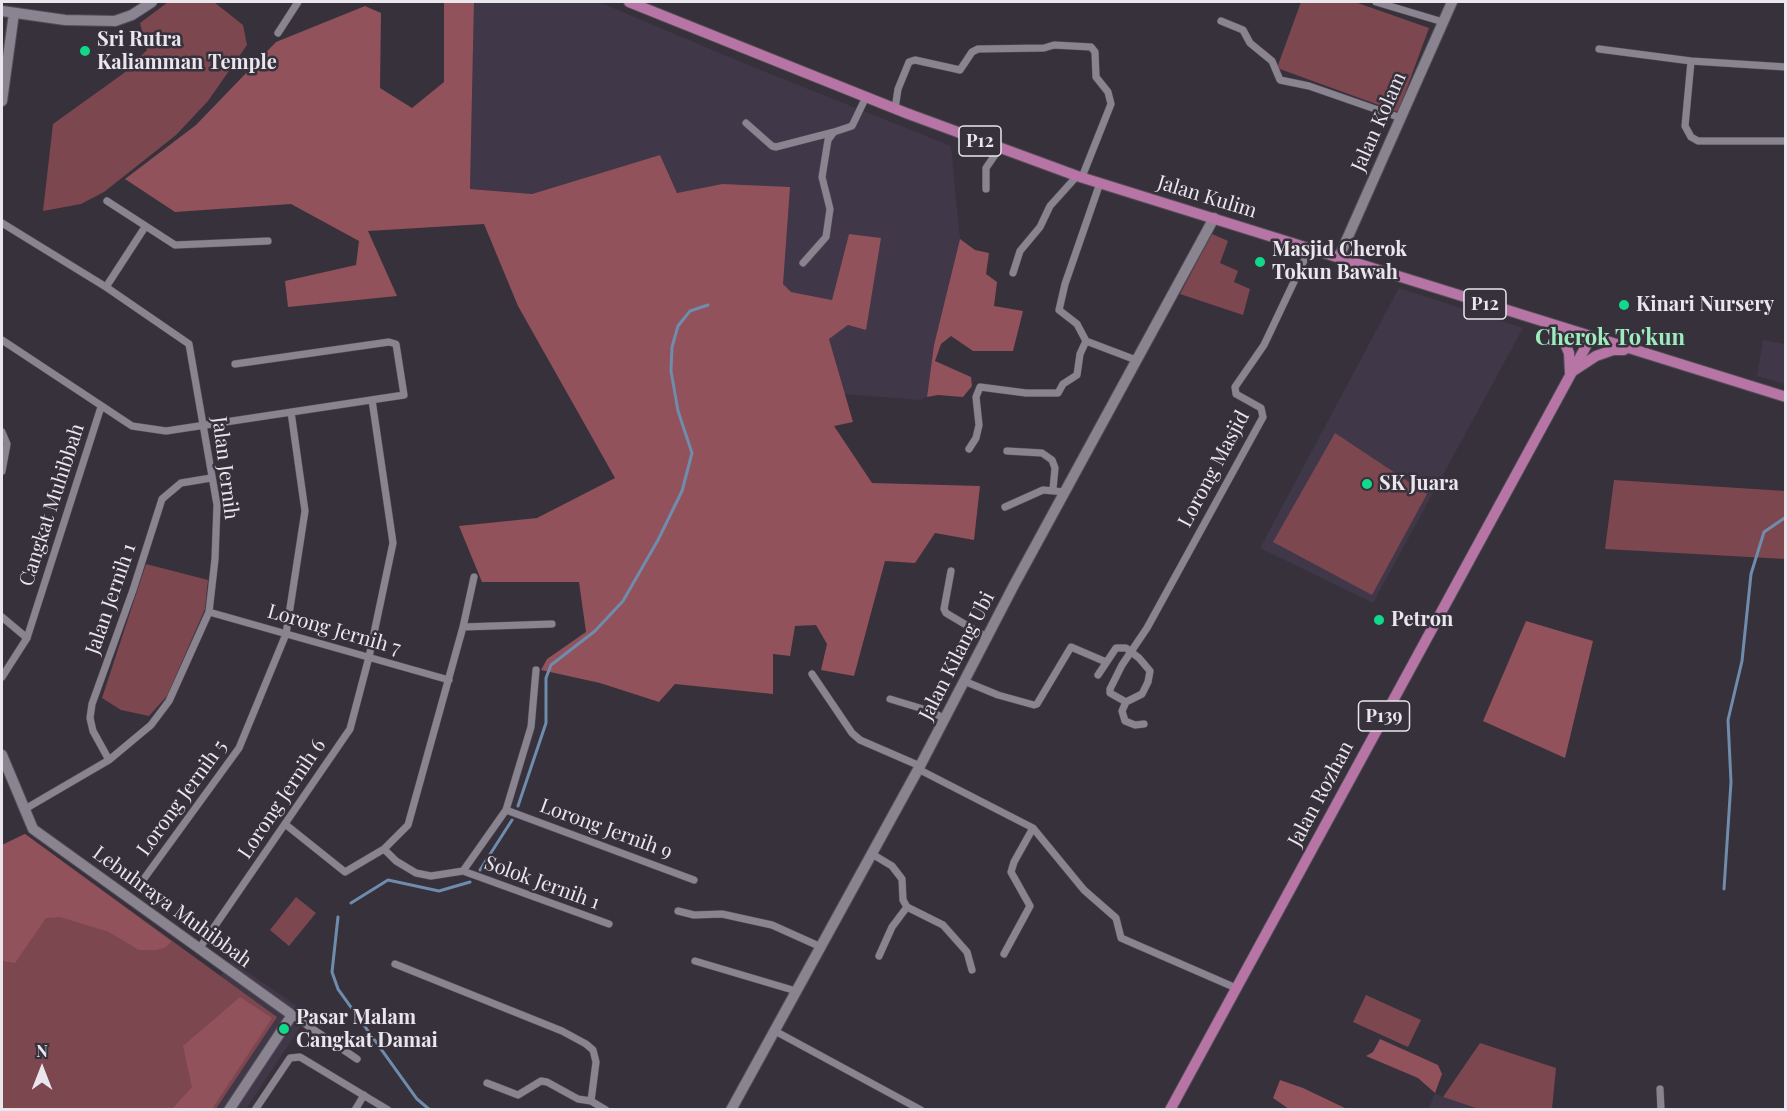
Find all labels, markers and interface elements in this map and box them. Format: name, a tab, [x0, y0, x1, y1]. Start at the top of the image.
place label: Sri Rutra Kaliamman Temple	[97, 28, 277, 75]
marker: Sri Rutra Kaliamman Temple	[78, 44, 92, 58]
street label: Jalan Kolam	[1346, 69, 1412, 175]
road number: P12	[959, 126, 1001, 156]
street label: Jalan Kulim	[1154, 171, 1260, 223]
place label: Masjid Cherok Tokun Bawah	[1272, 238, 1407, 285]
marker: Masjid Cherok Tokun Bawah	[1253, 255, 1267, 269]
road number: P12	[1464, 289, 1506, 319]
place label: Kinari Nursery	[1636, 293, 1774, 317]
marker: Kinari Nursery	[1617, 298, 1631, 312]
district label: Cherok To'kun	[1535, 325, 1685, 351]
street label: Lorong Masjid	[1173, 407, 1255, 531]
street label: Jalan Jernih	[207, 415, 243, 521]
street label: Cangkat Muhibbah	[14, 421, 90, 589]
place label: SK Juara	[1379, 472, 1459, 496]
marker: SK Juara	[1360, 477, 1374, 491]
street label: Jalan Jernih 1	[81, 540, 141, 658]
street label: Jalan Kilang Ubi	[914, 588, 1000, 724]
street label: Lorong Jernih 7	[265, 600, 403, 660]
place label: Petron	[1391, 608, 1453, 632]
marker: Petron	[1372, 613, 1386, 627]
road number: P139	[1358, 701, 1410, 731]
street label: Lorong Jernih 6	[233, 734, 331, 864]
street label: Lorong Jernih 5	[132, 735, 232, 861]
street label: Jalan Rozhan	[1283, 737, 1359, 851]
street label: Lorong Jernih 9	[536, 794, 676, 864]
street label: Lebuhraya Muhibbah	[88, 841, 256, 973]
street label: Solok Jernih 1	[481, 851, 603, 915]
place label: Pasar Malam Cangkat Damai	[296, 1006, 438, 1053]
marker: Pasar Malam Cangkat Damai	[277, 1022, 291, 1036]
north arrow	[12, 1039, 72, 1099]
text: N	[36, 1040, 48, 1061]

